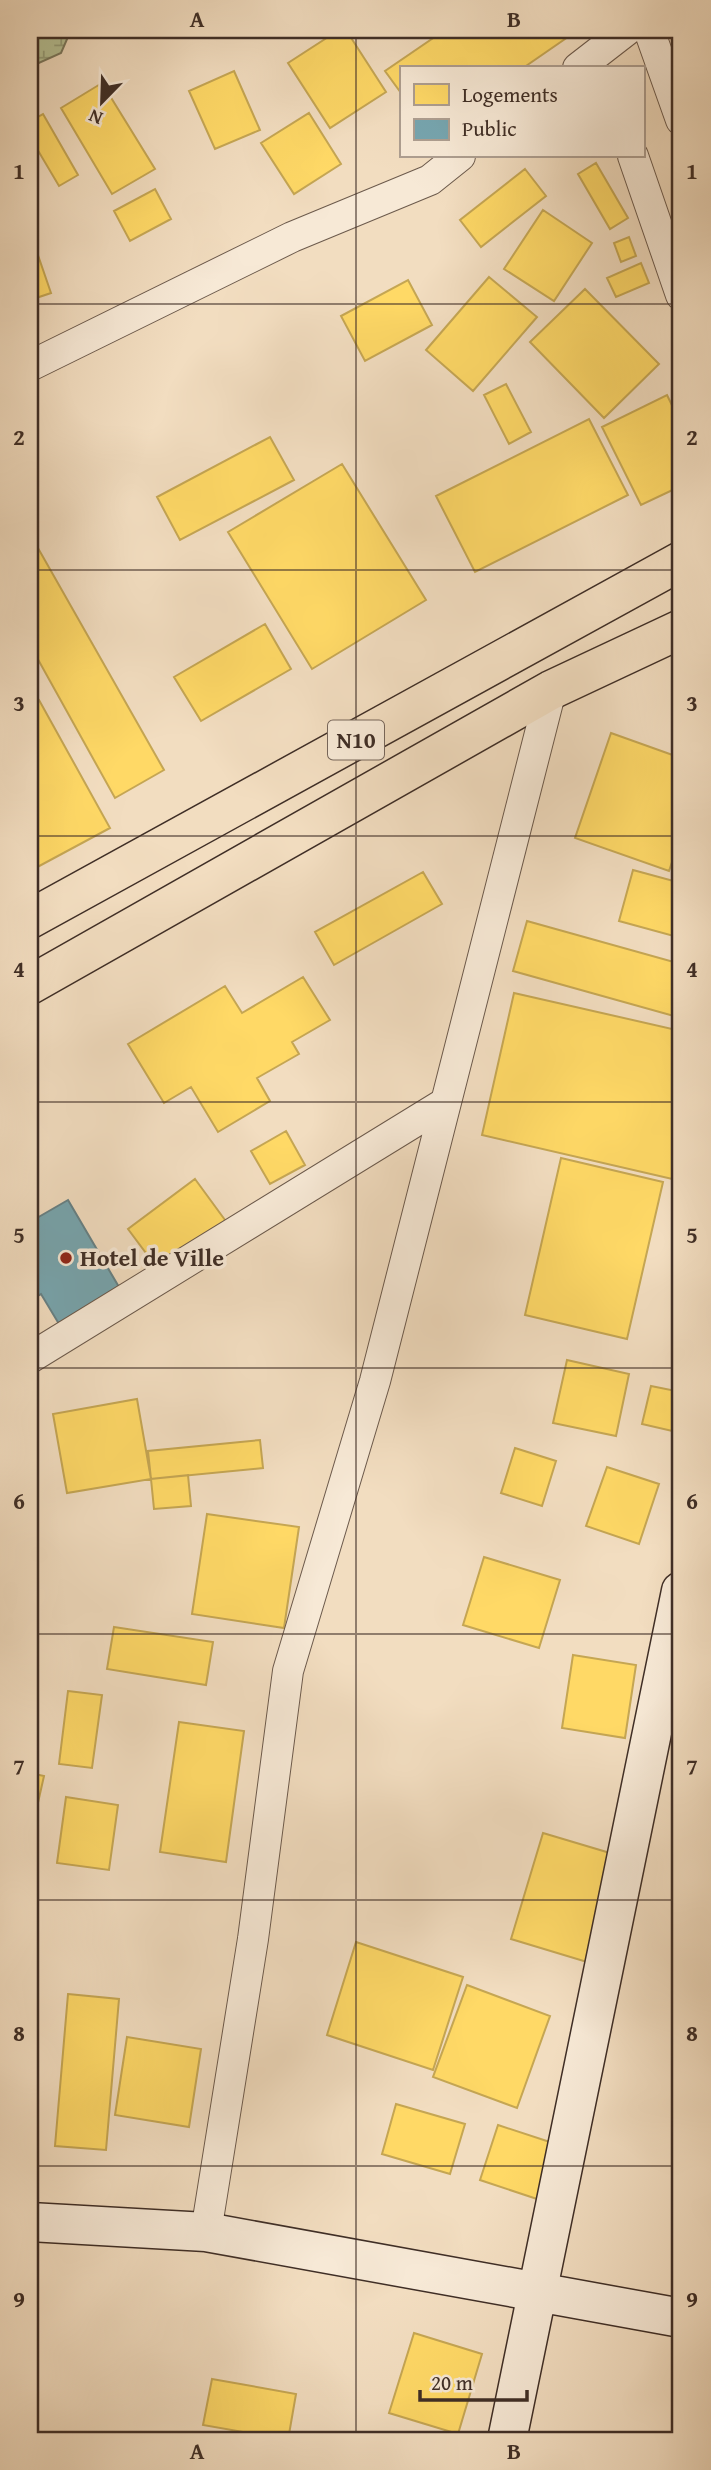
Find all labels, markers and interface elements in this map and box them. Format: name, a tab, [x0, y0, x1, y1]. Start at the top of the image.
text: A	[190, 2, 205, 35]
text: B	[507, 2, 521, 35]
north arrow	[66, 66, 136, 136]
legend	[400, 66, 644, 158]
text: Logements	[462, 79, 558, 110]
text: N	[84, 102, 107, 133]
text: Public	[462, 113, 517, 144]
text: 1	[13, 154, 25, 187]
text: 1	[686, 154, 698, 187]
text: 2	[13, 420, 25, 453]
text: 2	[686, 420, 698, 453]
text: 3	[13, 686, 25, 719]
text: 3	[686, 686, 698, 719]
road number: N10	[328, 720, 384, 760]
text: 4	[13, 952, 25, 985]
text: 4	[686, 952, 698, 985]
text: 5	[13, 1218, 25, 1251]
text: 5	[686, 1218, 698, 1251]
place label: Hotel de Ville	[80, 1240, 224, 1275]
marker: Hotel de Ville	[58, 1250, 74, 1266]
text: 6	[13, 1484, 25, 1517]
text: 6	[686, 1484, 698, 1517]
text: 7	[13, 1750, 25, 1783]
text: 7	[686, 1750, 698, 1783]
text: 8	[13, 2016, 25, 2049]
text: 8	[686, 2016, 698, 2049]
text: 9	[13, 2282, 25, 2315]
text: 9	[686, 2282, 698, 2315]
scale bar	[420, 2358, 527, 2402]
text: 20 m	[431, 2367, 473, 2398]
text: A	[190, 2434, 205, 2467]
text: B	[507, 2434, 521, 2467]

